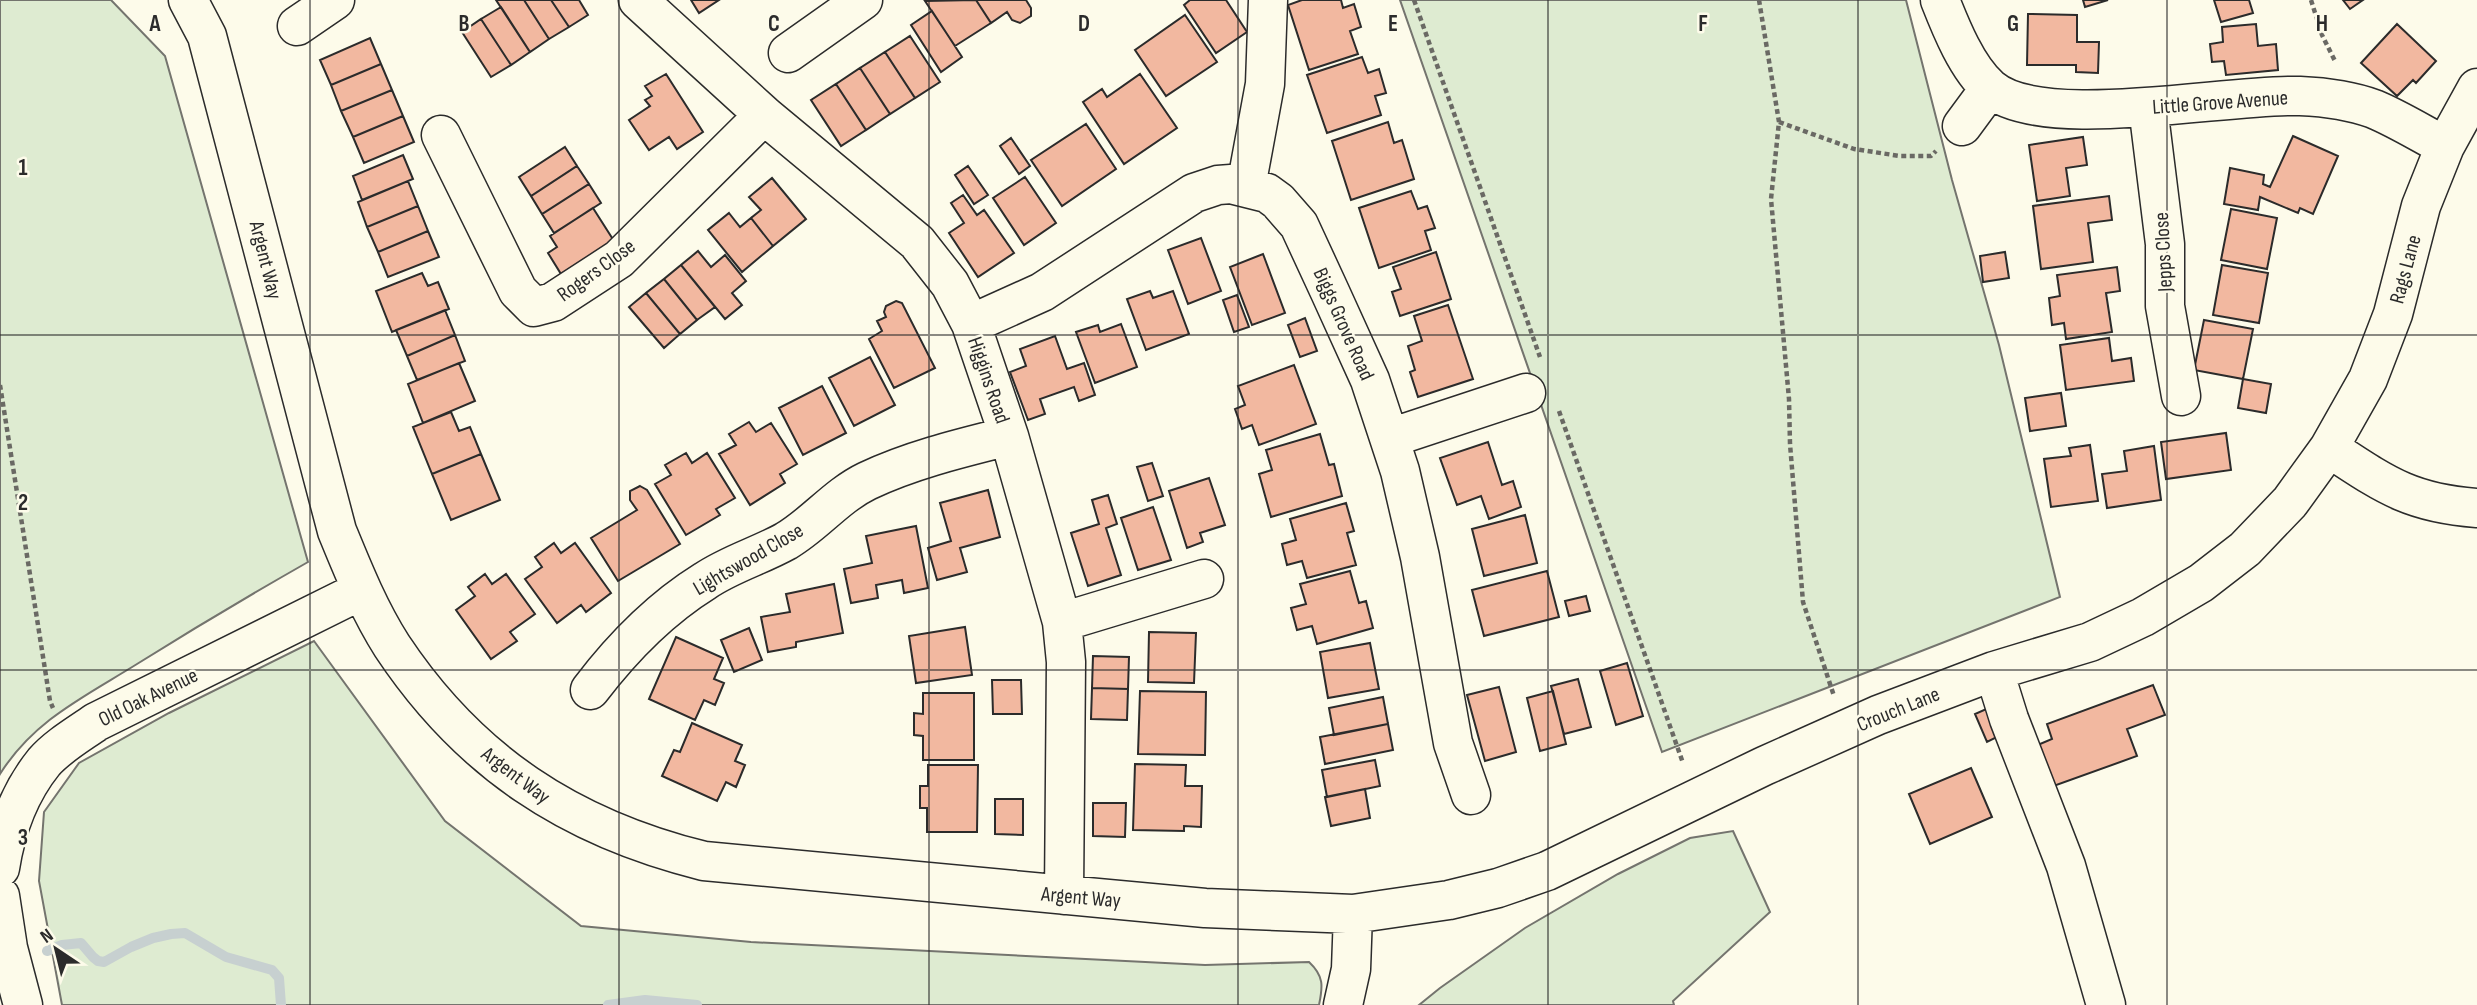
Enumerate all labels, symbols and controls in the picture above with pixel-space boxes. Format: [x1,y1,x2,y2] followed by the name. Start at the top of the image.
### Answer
[149,10,162,38] text: A
[459,10,470,38] text: B
[768,10,780,38] text: C
[1078,10,1090,38] text: D
[1388,10,1398,38] text: E
[1698,10,1708,38] text: F
[2007,10,2019,38] text: G
[2316,10,2328,38] text: H
[2151,85,2289,120] street label: Little Grove Avenue
[18,154,28,182] text: 1
[2149,211,2178,293] street label: Jepps Close
[244,217,287,302] street label: Argent Way
[2384,232,2427,306] street label: Rags Lane
[552,234,640,307] street label: Rogers Close
[1308,264,1379,384] street label: Biggs Grove Road
[962,334,1015,427] street label: Higgins Road
[18,489,28,517] text: 2
[689,518,808,601] street label: Lightswood Close
[95,663,202,732] street label: Old Oak Avenue
[1853,682,1943,737] street label: Crouch Lane
[476,741,555,809] street label: Argent Way
[18,824,28,852] text: 3
[1039,881,1122,913] street label: Argent Way
[21,914,91,984] north arrow
[36,924,58,949] text: N

